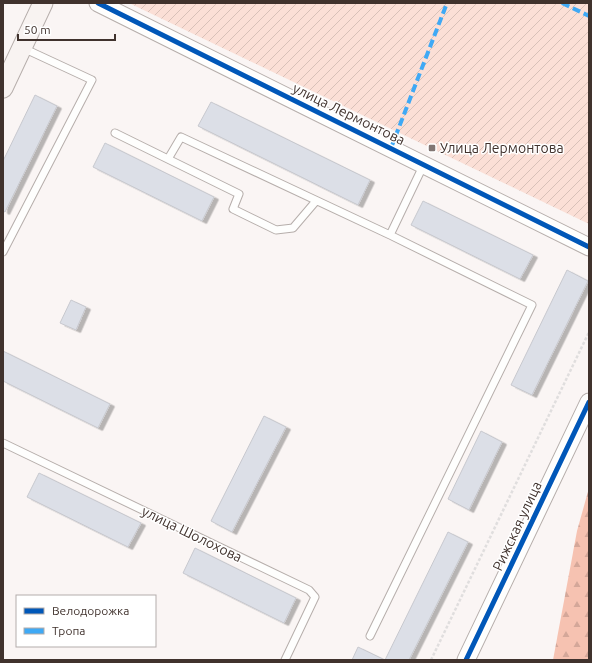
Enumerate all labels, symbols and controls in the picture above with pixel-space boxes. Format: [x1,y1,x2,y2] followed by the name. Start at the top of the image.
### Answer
[18,16,115,42] scale bar
[24,23,51,36] text: 50 m
[290,80,408,148] street label: улица Лермонтова
[440,140,564,156] place label: Улица Лермонтова
[427,143,437,153] marker: Улица Лермонтова
[489,479,545,573] street label: Рижская улица
[139,503,245,565] street label: улица Шолохова
[16,595,156,647] legend
[52,604,129,617] text: Велодорожка
[52,624,85,637] text: Тропа

